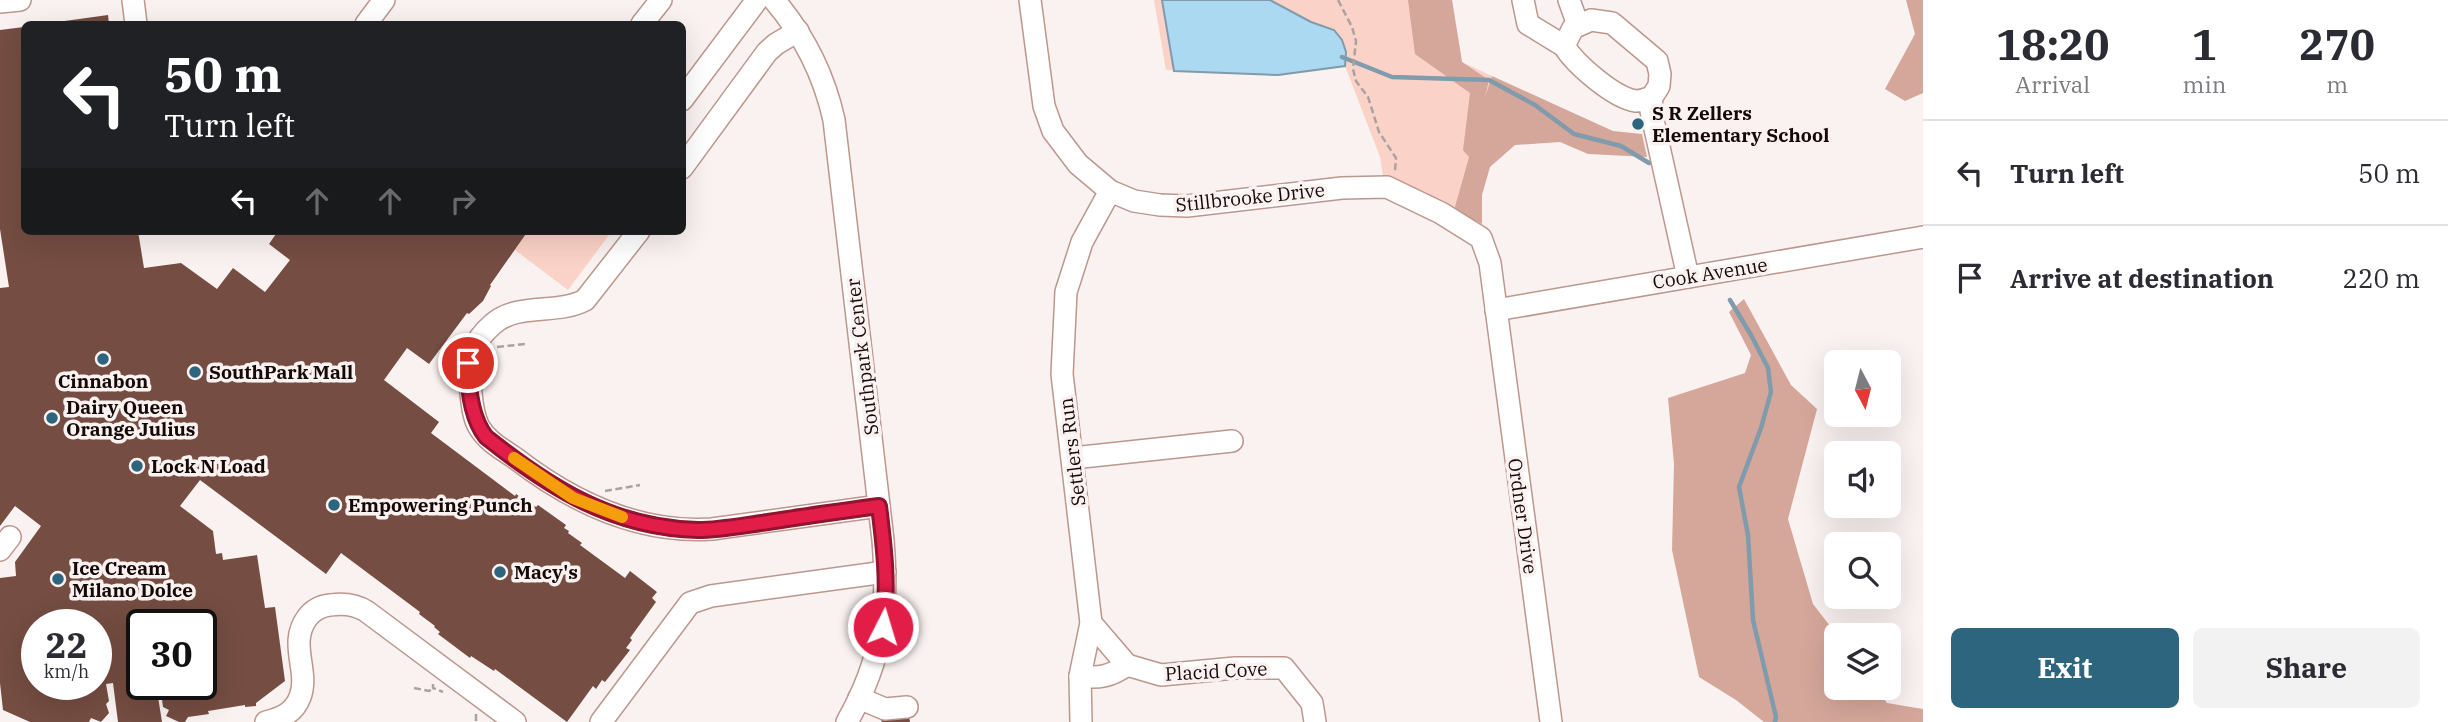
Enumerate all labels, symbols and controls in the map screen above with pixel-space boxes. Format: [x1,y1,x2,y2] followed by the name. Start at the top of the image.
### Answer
[1996,17,2110,72] text: 18:20
[2192,17,2217,72] text: 1
[2299,17,2375,72] text: 270
[164,42,282,105] text: 50 m
[49,49,140,140] icon: left
[2015,69,2090,99] text: Arrival
[2183,69,2226,99] text: min
[2326,69,2348,99] text: m
[1652,101,1829,147] place label: S R Zellers Elementary School
[164,104,295,146] text: Turn left
[1630,116,1646,132] marker: S R Zellers Elementary School
[1951,154,1989,192] icon: left
[2010,156,2124,190] text: Turn left
[2358,156,2420,190] text: 50 m
[1174,177,1326,217] street label: Stillbrooke Drive
[225,182,263,220] icon: left
[298,182,336,220] icon: ahead
[371,182,409,220] icon: ahead
[444,182,482,220] icon: right
[1651,252,1769,294] street label: Cook Avenue
[1951,259,1989,297] icon: arrive
[2010,261,2274,295] text: Arrive at destination
[2342,261,2420,295] text: 220 m
[840,276,884,437] street label: Southpark Center
[438,333,498,393] pin
[449,344,487,382] icon: arrive
[1824,350,1900,427] north arrow
[1824,350,1901,700] map controls
[95,351,111,367] marker: Cinnabon
[209,360,353,384] place label: SouthPark Mall
[187,364,203,380] marker: SouthPark Mall
[58,369,149,393] place label: Cinnabon
[66,395,196,441] place label: Dairy Queen Orange Julius
[1053,396,1091,508] street label: Settlers Run
[44,410,60,426] marker: Dairy Queen Orange Julius
[1824,441,1901,518] button: sound
[151,454,266,478] place label: Lock N Load
[1503,457,1543,575] street label: Ordner Drive
[129,458,145,474] marker: Lock N Load
[348,493,533,517] place label: Empowering Punch
[326,497,342,513] marker: Empowering Punch
[1824,532,1901,609] button: search
[72,556,193,602] place label: Ice Cream Milano Dolce
[514,560,578,584] place label: Macy's
[492,564,508,580] marker: Macy's
[50,571,66,587] marker: Ice Cream Milano Dolce
[846,590,920,664] position arrow
[126,609,217,700] speed limit sign: 30
[45,622,88,668] text: 22
[1824,623,1901,700] button: layers
[1951,628,2179,708] button: Exit
[2193,628,2420,708] button: Share
[1164,656,1268,686] street label: Placid Cove
[44,660,89,683] text: km/h

